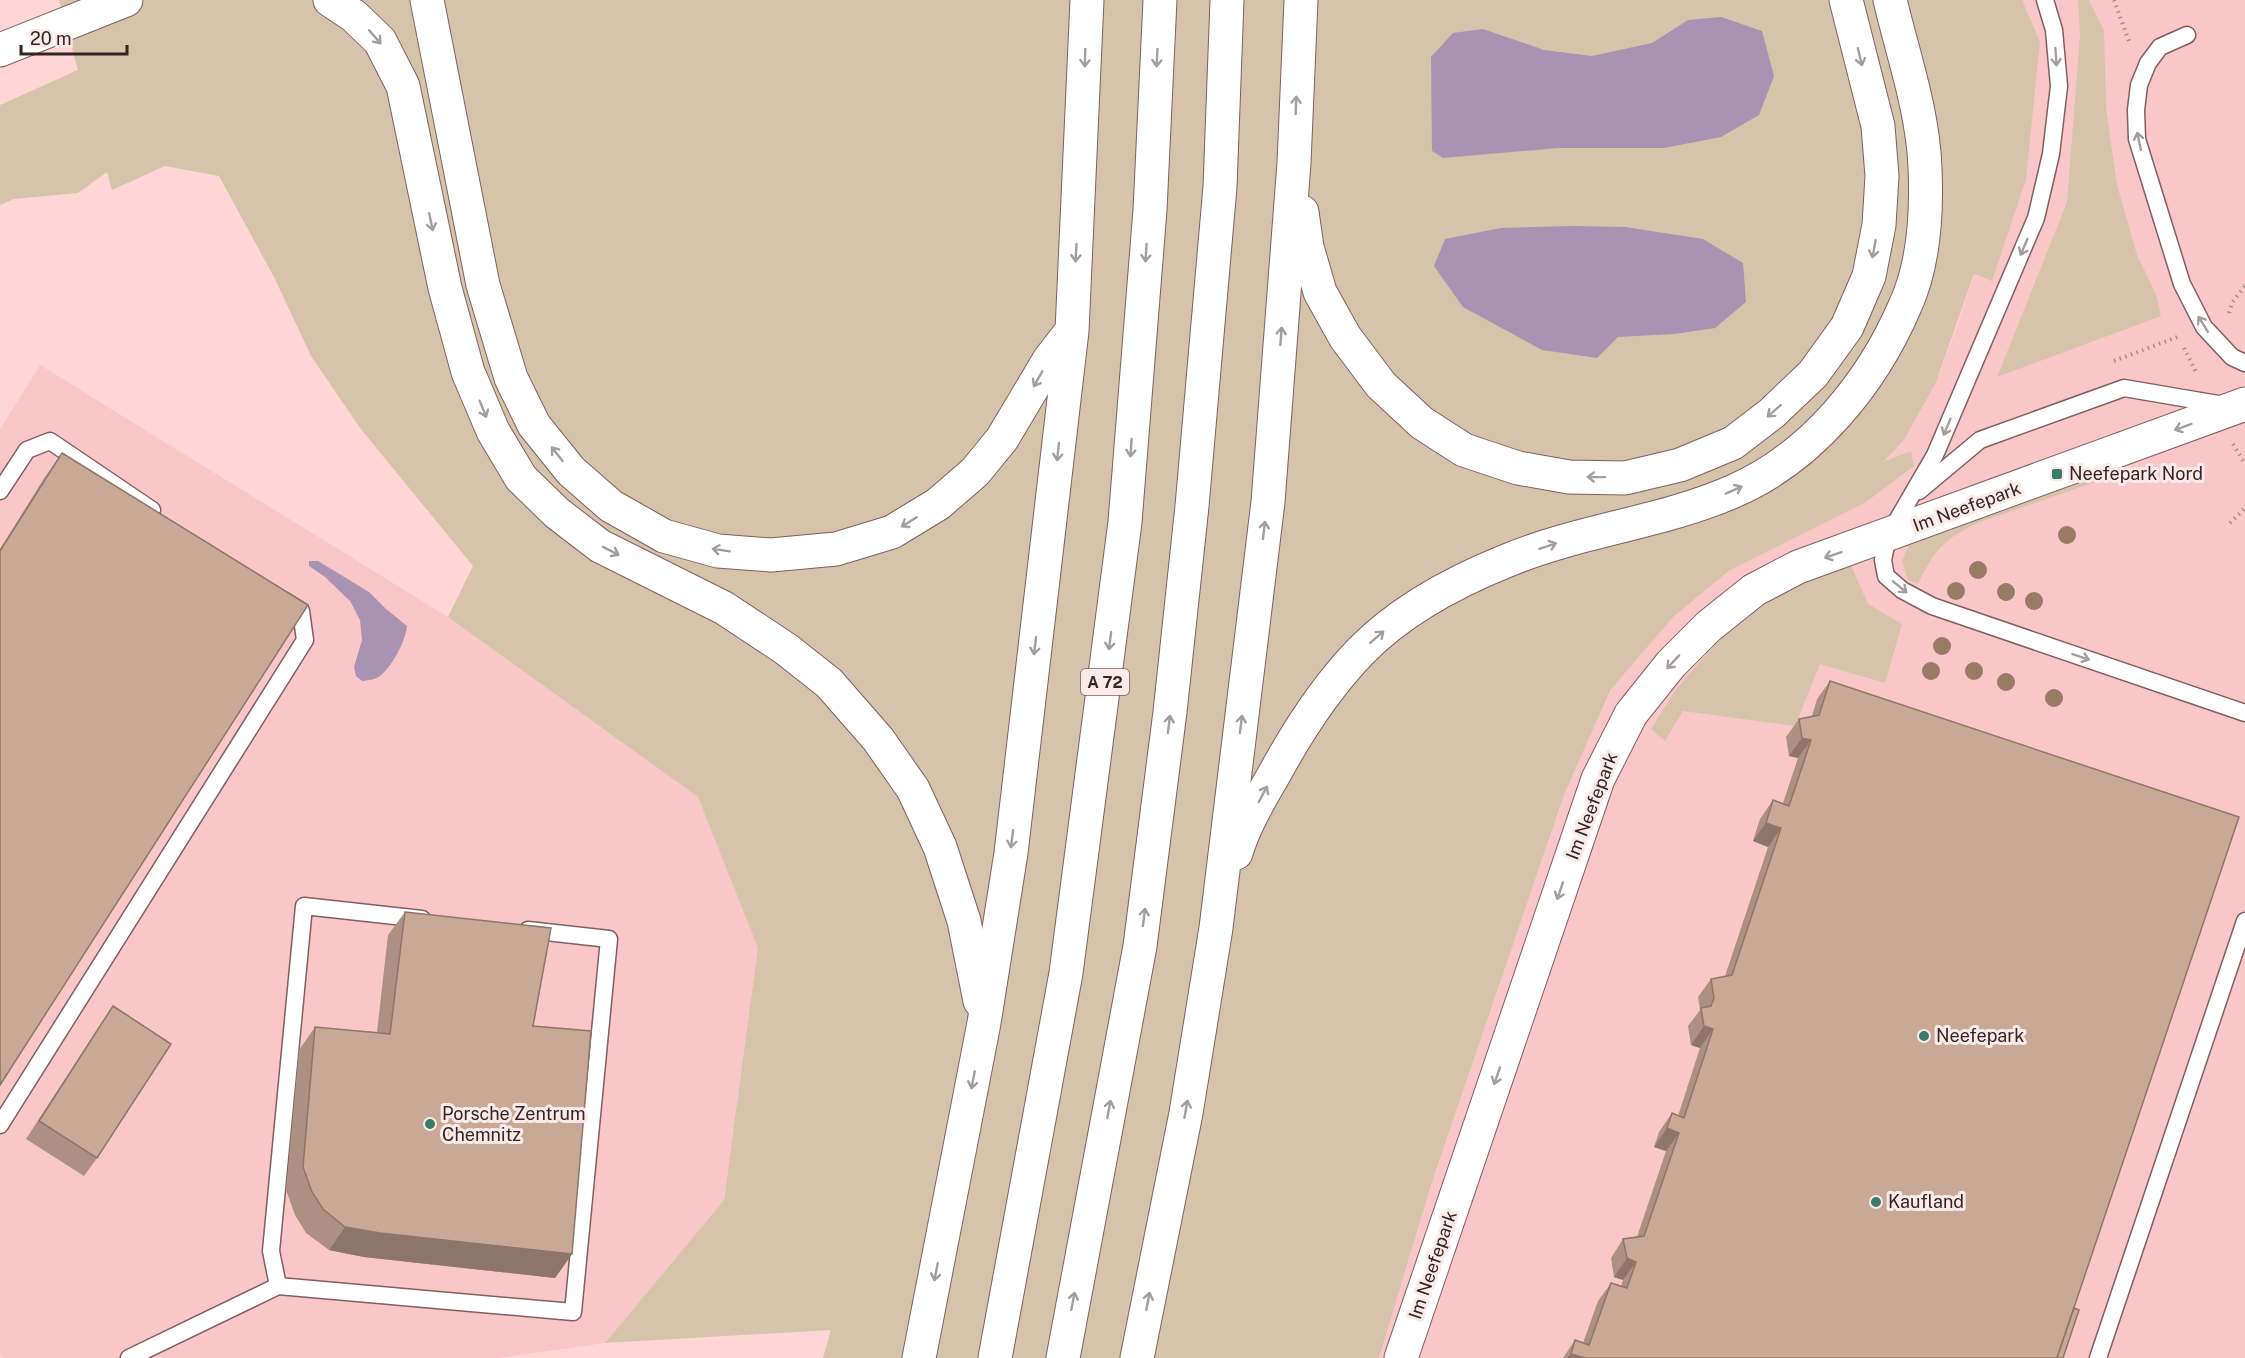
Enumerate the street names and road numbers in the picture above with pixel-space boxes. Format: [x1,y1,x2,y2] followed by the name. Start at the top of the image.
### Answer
[1910,477,2024,536] street label: Im Neefepark
[1081,669,1129,695] road number: A 72
[1561,749,1622,863] street label: Im Neefepark
[1404,1208,1461,1322] street label: Im Neefepark

